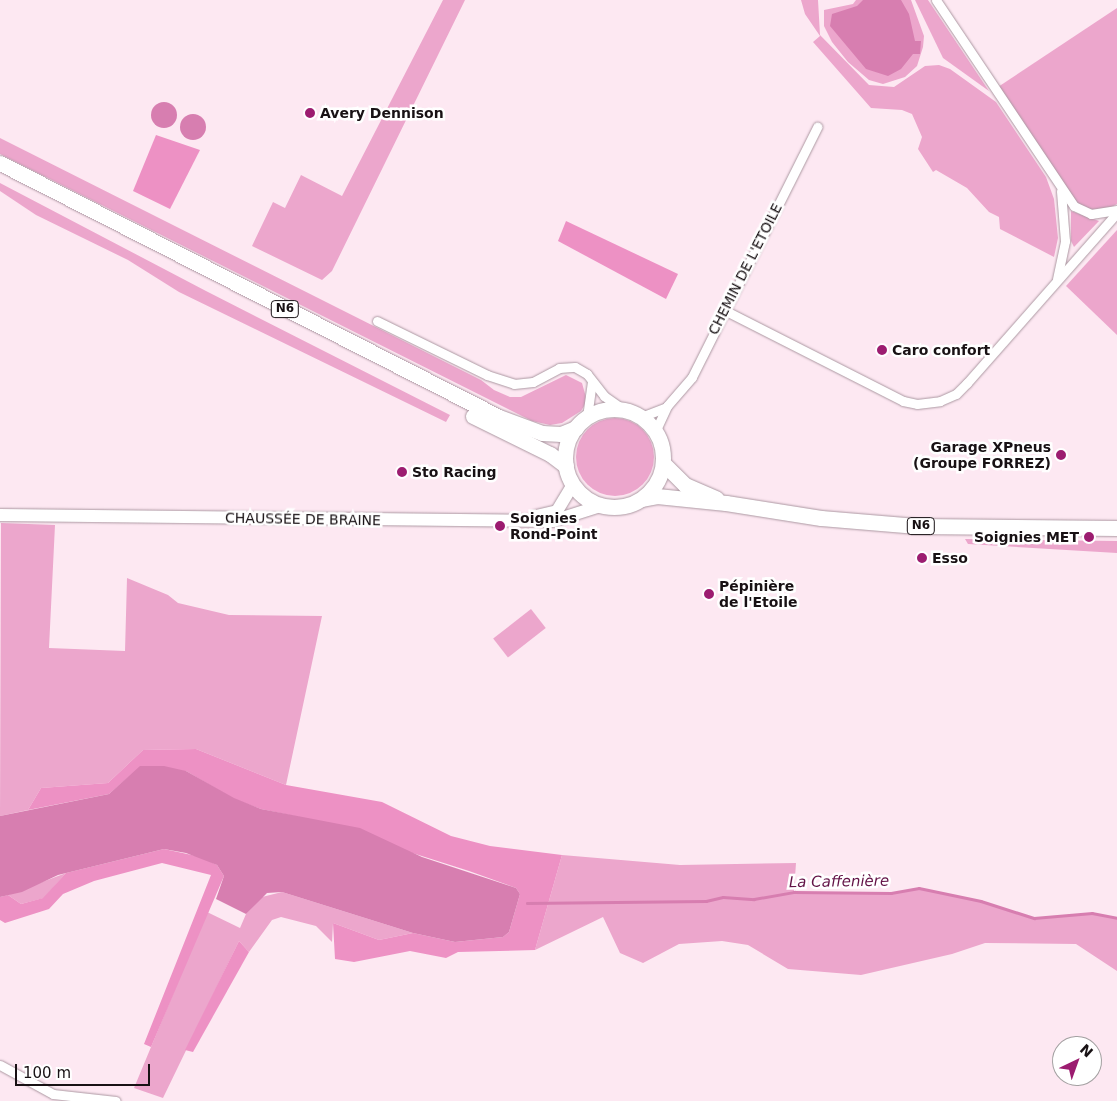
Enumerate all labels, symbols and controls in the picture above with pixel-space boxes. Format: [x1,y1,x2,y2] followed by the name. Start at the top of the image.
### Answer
[320,105,444,121] place label: Avery Dennison
[304,107,316,119] marker: Avery Dennison
[705,201,785,337] street label: CHEMIN DE L'ETOILE
[270,300,300,318] road number: N6
[892,342,990,358] place label: Caro confort
[876,344,888,356] marker: Caro confort
[913,439,1051,472] place label: Garage XPneus (Groupe FORREZ)
[1055,449,1067,461] marker: Garage XPneus (Groupe FORREZ)
[412,464,497,480] place label: Sto Racing
[396,466,408,478] marker: Sto Racing
[225,509,381,529] street label: CHAUSSÉE DE BRAINE
[510,510,598,542] place label: Soignies Rond-Point
[906,516,936,536] road number: N6
[494,520,506,532] marker: Soignies Rond-Point
[974,529,1079,545] place label: Soignies MET
[1083,531,1095,543] marker: Soignies MET
[932,550,968,566] place label: Esso
[916,552,928,564] marker: Esso
[719,578,797,610] place label: Pépinière de l'Etoile
[703,588,715,600] marker: Pépinière de l'Etoile
[789,872,889,892] water label: La Caffenière
[1052,1036,1102,1086] north arrow
[1077,1041,1096,1060] text: N
[18,1054,152,1086] scale bar
[23,1064,71,1082] text: 100 m

